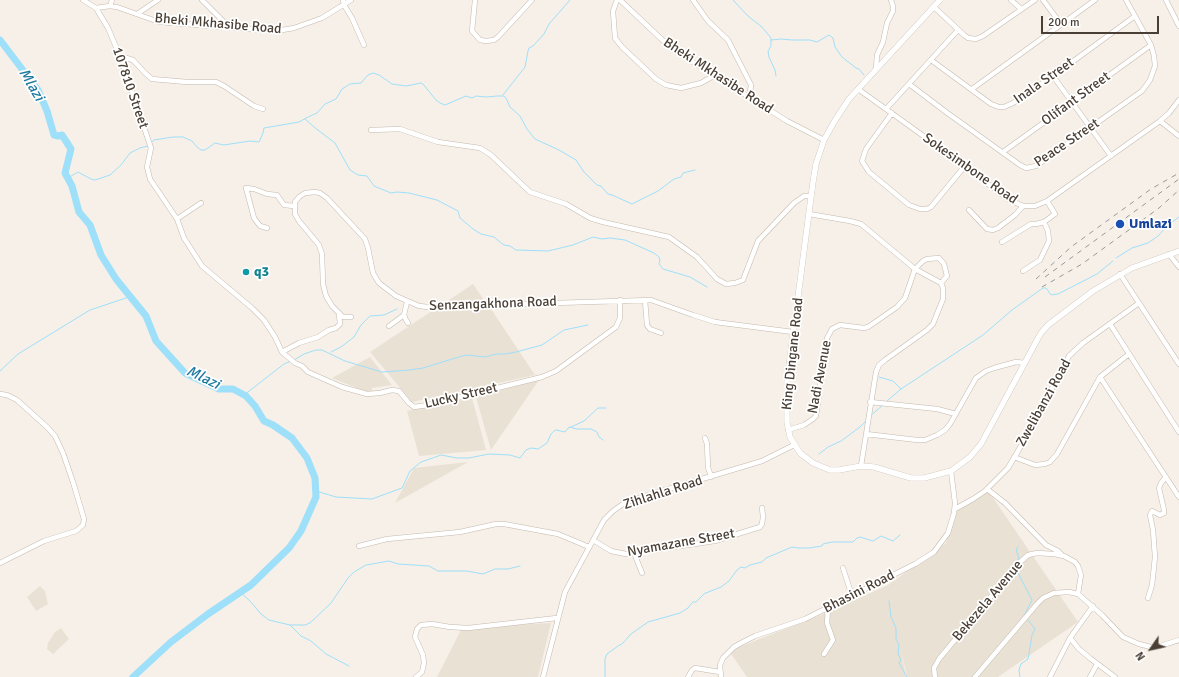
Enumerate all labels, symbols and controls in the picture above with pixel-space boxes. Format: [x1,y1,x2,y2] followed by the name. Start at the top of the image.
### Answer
[1043,8,1161,34] scale bar
[154,10,282,38] street label: Bheki Mkhasibe Road
[1048,15,1080,30] text: 200 m
[660,34,776,118] street label: Bheki Mkhasibe Road
[108,45,152,131] street label: 107810 Street
[1011,54,1077,108] street label: Inala Street
[14,65,48,105] water label: Mlazi
[1038,68,1114,130] street label: Olifant Street
[1031,115,1103,171] street label: Peace Street
[919,130,1021,208] street label: Sokesimbone Road
[1129,216,1172,232] place label: Umlazi
[1114,218,1126,230] marker: Umlazi
[254,264,269,280] place label: q3
[241,267,251,277] marker: q3
[429,293,557,315] street label: Senzangakhona Road
[779,297,807,411] street label: King Dingane Road
[805,339,835,415] street label: Nadi Avenue
[1013,356,1075,450] street label: Zwelibanzi Road
[183,362,223,394] water label: Mlazi
[423,379,499,413] street label: Lucky Street
[621,472,705,514] street label: Zihlahla Road
[626,525,736,561] street label: Nyamazane Street
[949,557,1027,645] street label: Bekezela Avenue
[821,567,897,617] street label: Bhasini Road
[1131,629,1171,669] north arrow
[1133,649,1148,663] text: N

